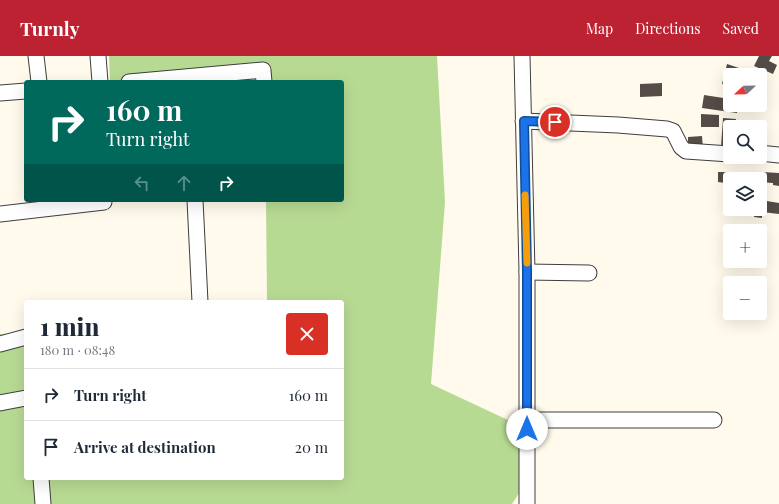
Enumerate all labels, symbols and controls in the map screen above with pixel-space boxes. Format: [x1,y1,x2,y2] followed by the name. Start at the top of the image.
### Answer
[20,15,80,41] text: Turnly
[586,19,613,38] text: Map
[635,19,701,38] text: Directions
[723,19,759,38] text: Saved
[723,68,767,112] north arrow
[723,68,767,320] map controls
[106,91,182,128] text: 160 m
[40,96,92,148] icon: right
[538,105,572,139] pin
[544,111,566,133] icon: arrive
[723,120,767,164] button: search
[106,127,189,151] text: Turn right
[131,172,153,194] icon: left
[173,172,195,194] icon: ahead
[215,172,237,194] icon: right
[723,172,767,216] button: layers
[723,224,767,268] button: +
[723,276,767,320] button: −
[40,310,99,342] text: 1 min
[286,313,328,355] button: close
[40,341,115,358] text: 180 m · 08:48
[40,384,62,406] icon: right
[74,385,147,405] text: Turn right
[289,385,328,405] text: 160 m
[506,408,548,450] position arrow
[40,436,62,458] icon: arrive
[74,437,216,457] text: Arrive at destination
[295,437,328,457] text: 20 m

